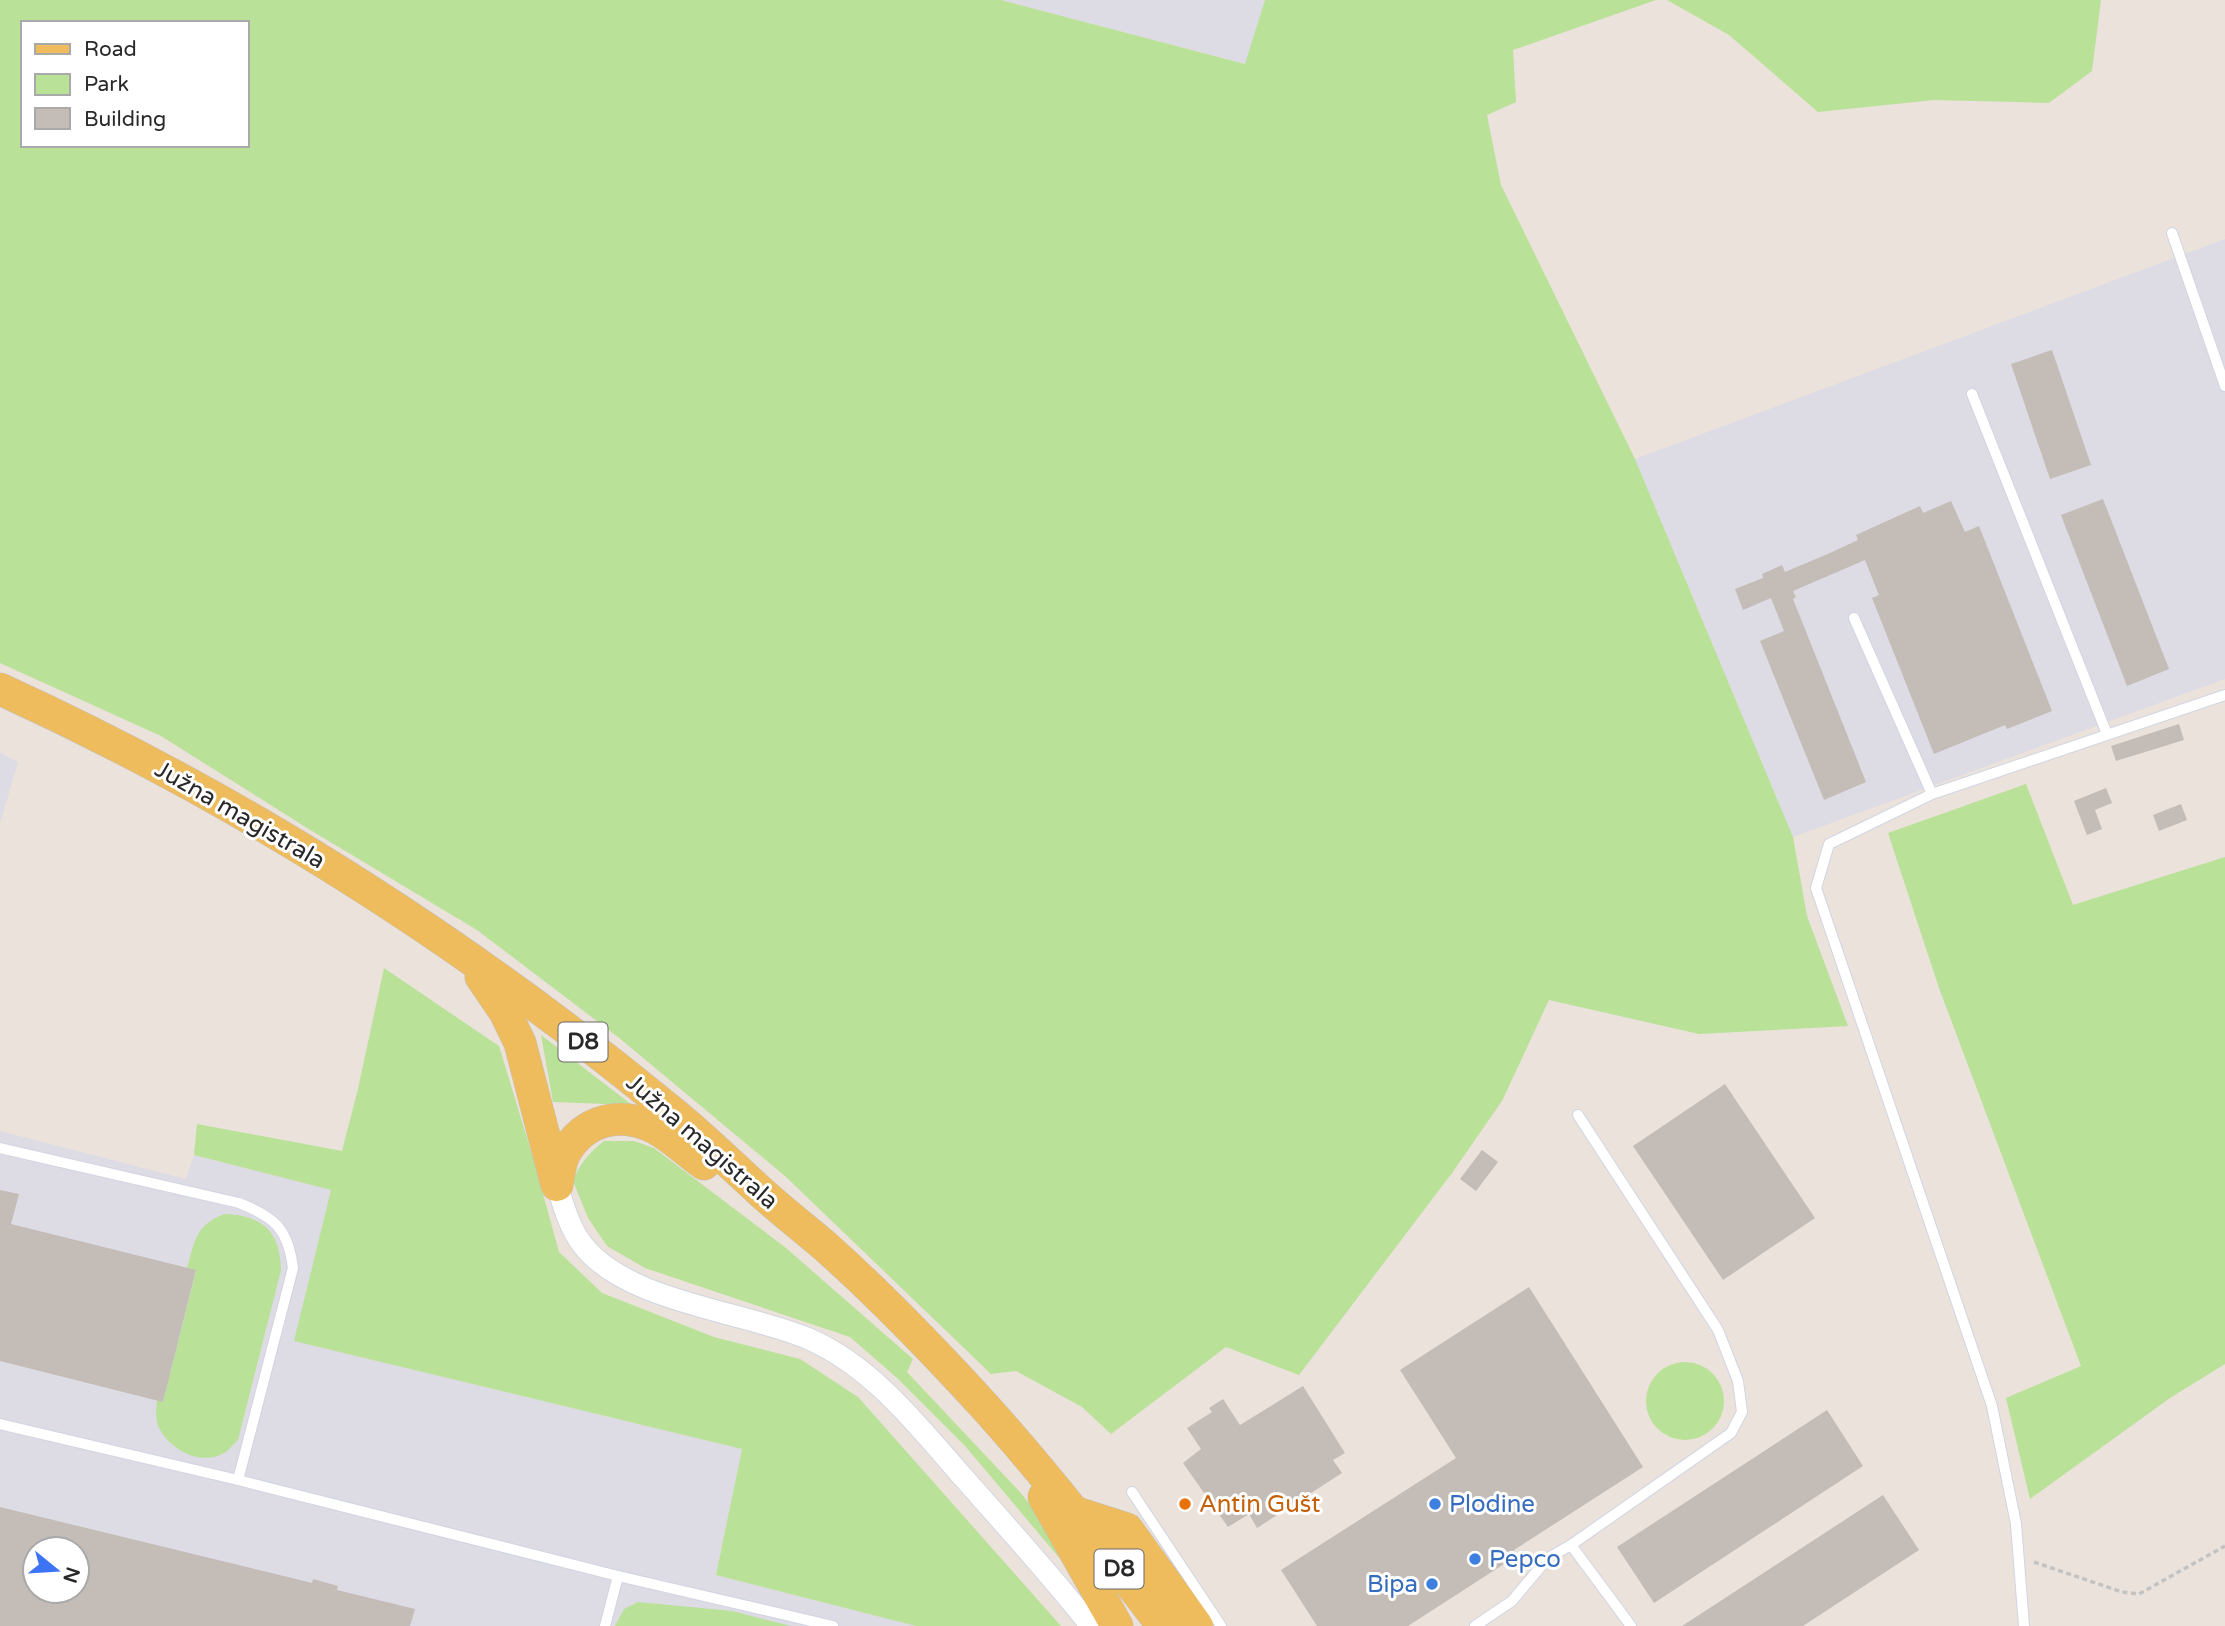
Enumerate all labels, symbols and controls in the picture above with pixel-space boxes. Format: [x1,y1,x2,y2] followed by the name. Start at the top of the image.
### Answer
[21,21,248,147] legend
[84,37,137,62] text: Road
[84,72,129,97] text: Park
[84,107,166,132] text: Building
[150,755,330,875] street label: Južna magistrala
[558,1023,608,1062] road number: D8
[620,1068,784,1216] street label: Južna magistrala
[1199,1490,1320,1519] place label: Antin Gušt
[1449,1490,1535,1519] place label: Plodine
[1177,1496,1193,1512] marker: Antin Gušt
[1427,1496,1443,1512] marker: Plodine
[21,1535,91,1605] north arrow
[1489,1545,1561,1574] place label: Pepco
[1094,1550,1144,1588] road number: D8
[1467,1551,1483,1567] marker: Pepco
[58,1564,84,1586] text: N
[1367,1570,1418,1599] place label: Bipa
[1424,1576,1440,1592] marker: Bipa

